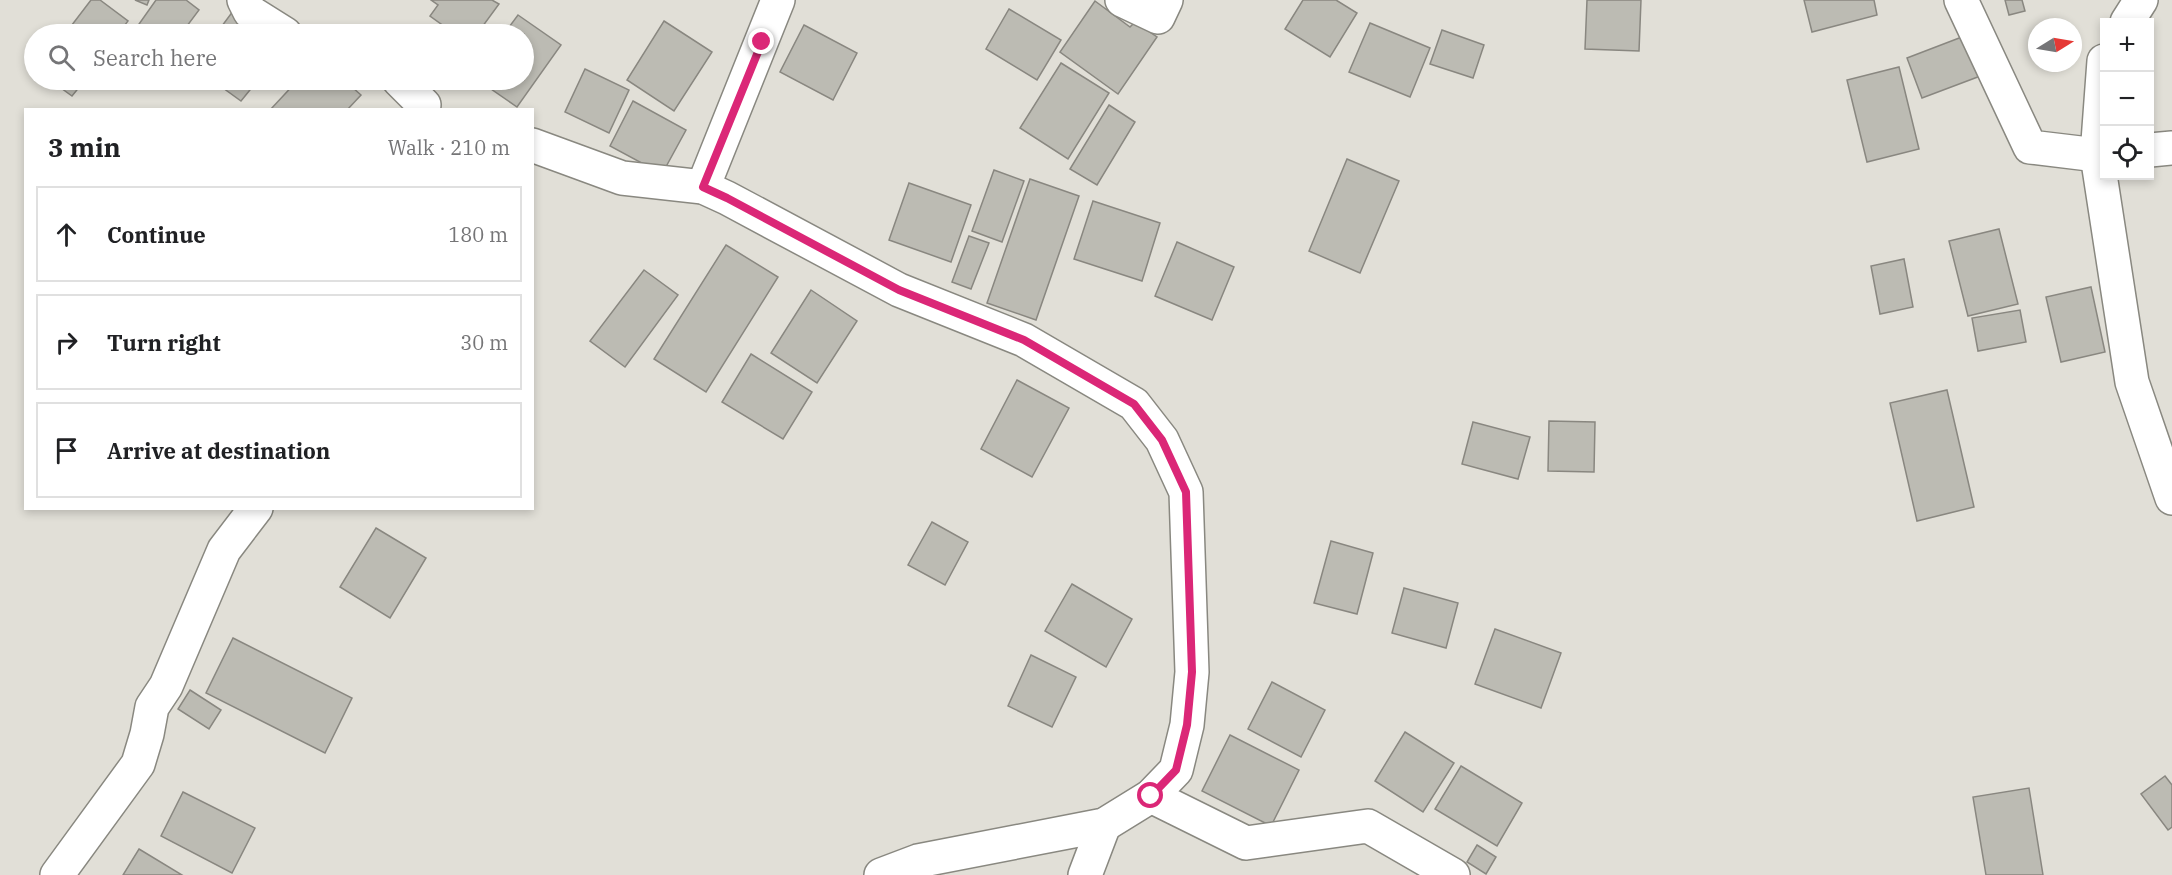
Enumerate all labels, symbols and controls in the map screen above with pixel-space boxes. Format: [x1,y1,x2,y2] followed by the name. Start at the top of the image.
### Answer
[2028,18,2082,72] north arrow
[2100,18,2154,180] map controls
[2100,18,2154,72] button: +
[24,24,534,90] search box
[748,28,774,54] route end
[45,41,78,74] icon: search
[93,43,217,72] text: Search here
[2100,72,2154,126] button: −
[2100,126,2154,180] button: locate
[48,130,121,164] text: 3 min
[388,134,510,161] text: Walk · 210 m
[50,218,83,251] icon: ahead
[107,220,206,249] text: Continue
[448,221,508,248] text: 180 m
[50,326,83,359] icon: right
[107,328,221,357] text: Turn right
[460,329,508,356] text: 30 m
[50,434,83,467] icon: arrive
[107,436,330,465] text: Arrive at destination
[1137,782,1163,808] route start

